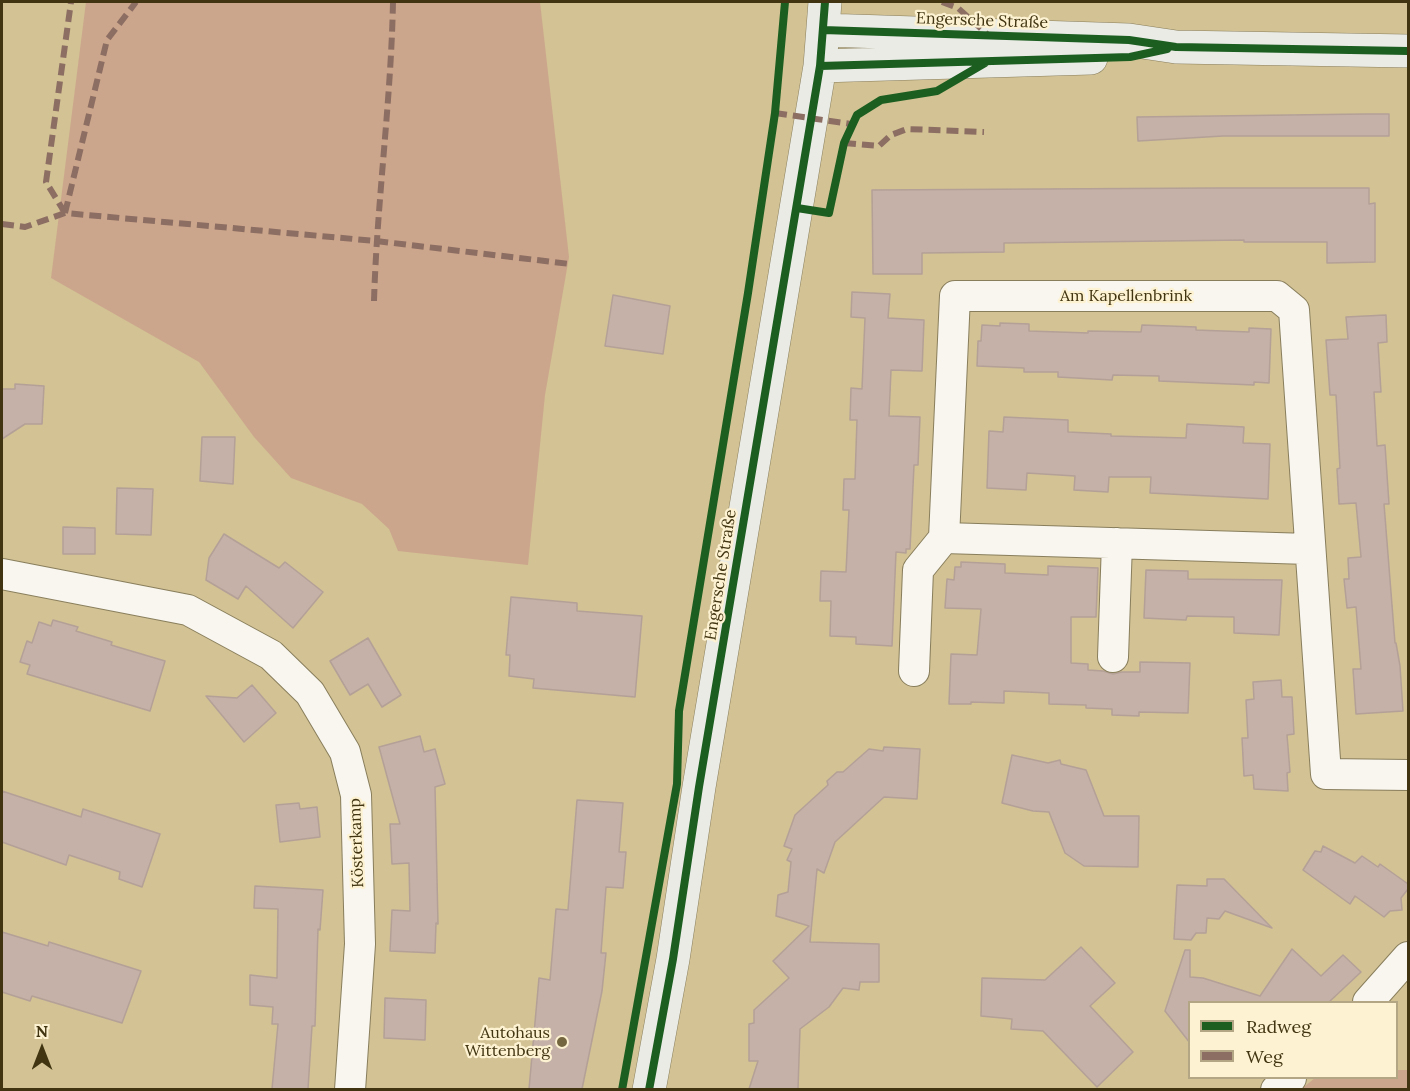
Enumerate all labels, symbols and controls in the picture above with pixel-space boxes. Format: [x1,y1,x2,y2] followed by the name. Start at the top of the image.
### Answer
[916,9,1048,33] street label: Engersche Straße
[1060,286,1192,306] street label: Am Kapellenbrink
[701,508,741,642] street label: Engersche Straße
[346,798,368,888] street label: Kösterkamp
[1188,1001,1398,1079] legend
[1246,1015,1311,1038] text: Radweg
[12,1019,72,1079] north arrow
[36,1021,48,1041] text: N
[465,1023,550,1061] place label: Autohaus Wittenberg
[555,1035,569,1049] marker: Autohaus Wittenberg
[1246,1045,1283,1068] text: Weg

